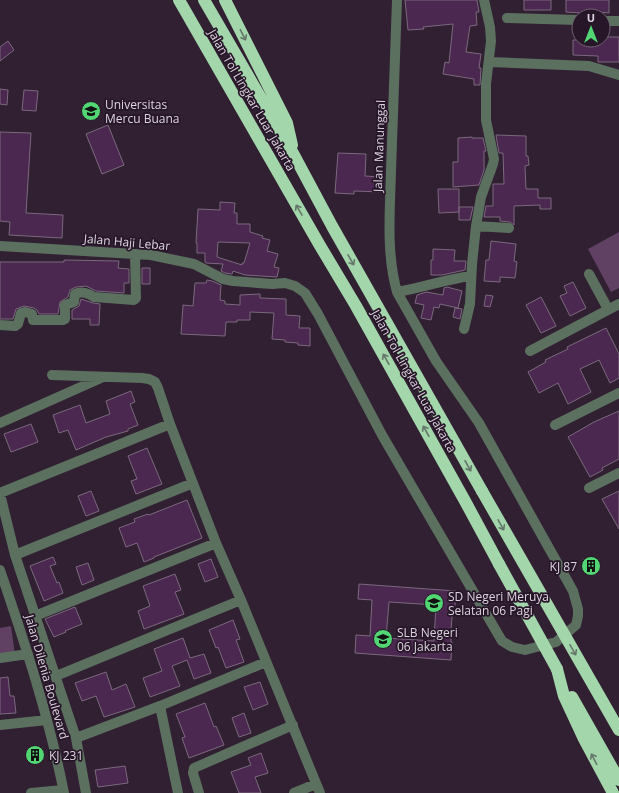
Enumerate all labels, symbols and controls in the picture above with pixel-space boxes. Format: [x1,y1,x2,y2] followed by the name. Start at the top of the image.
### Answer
[571,8,611,48] north arrow
[587,10,595,25] text: U
[204,25,300,174] street label: Jalan Tol Lingkar Luar Jakarta
[240,29,247,41] one-way arrow
[105,96,179,127] place label: Universitas Mercu Buana
[80,100,102,122] school or university icon: Universitas Mercu Buana
[369,100,389,193] street label: Jalan Manunggal
[295,205,303,217] one-way arrow
[82,230,171,254] street label: Jalan Haji Lebar
[348,253,356,265] one-way arrow
[367,305,461,456] street label: Jalan Tol Lingkar Luar Jakarta
[381,353,389,365] one-way arrow
[421,425,429,437] one-way arrow
[464,460,472,472] one-way arrow
[498,519,506,531] one-way arrow
[580,555,602,577] building icon: KJ 87
[550,558,577,575] place label: KJ 87
[448,588,549,619] place label: SD Negeri Meruya Selatan 06 Pagi
[423,592,445,614] school or university icon: SD Negeri Meruya Selatan 06 Pagi
[21,612,73,741] street label: Jalan Dilenia Boulevard
[397,624,458,655] place label: SLB Negeri 06 Jakarta
[372,628,394,650] school or university icon: SLB Negeri 06 Jakarta
[570,644,578,656] one-way arrow
[24,744,46,766] building icon: KJ 231
[49,747,83,764] place label: KJ 231
[590,753,597,765] one-way arrow

